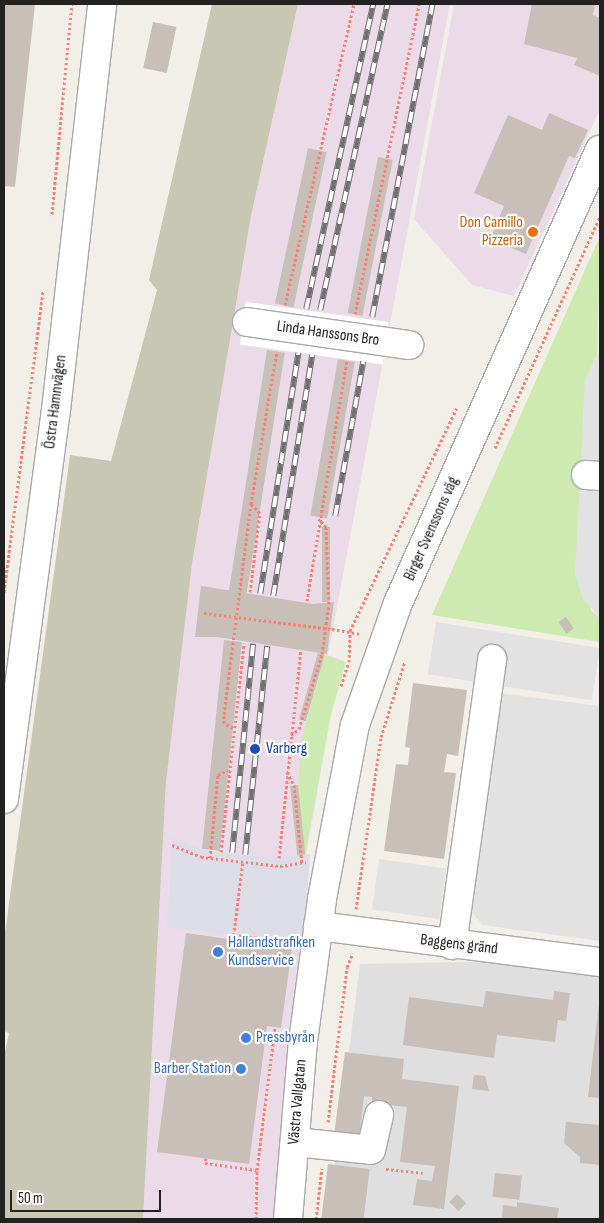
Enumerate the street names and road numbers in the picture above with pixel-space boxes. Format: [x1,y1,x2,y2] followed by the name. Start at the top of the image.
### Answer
[275,317,381,351] street label: Linda Hanssons Bro
[41,354,71,450] street label: Östra Hamnvägen
[400,474,464,584] street label: Birger Svenssons väg
[419,931,499,959] street label: Baggens gränd
[285,1059,311,1145] street label: Västra Vallgatan

